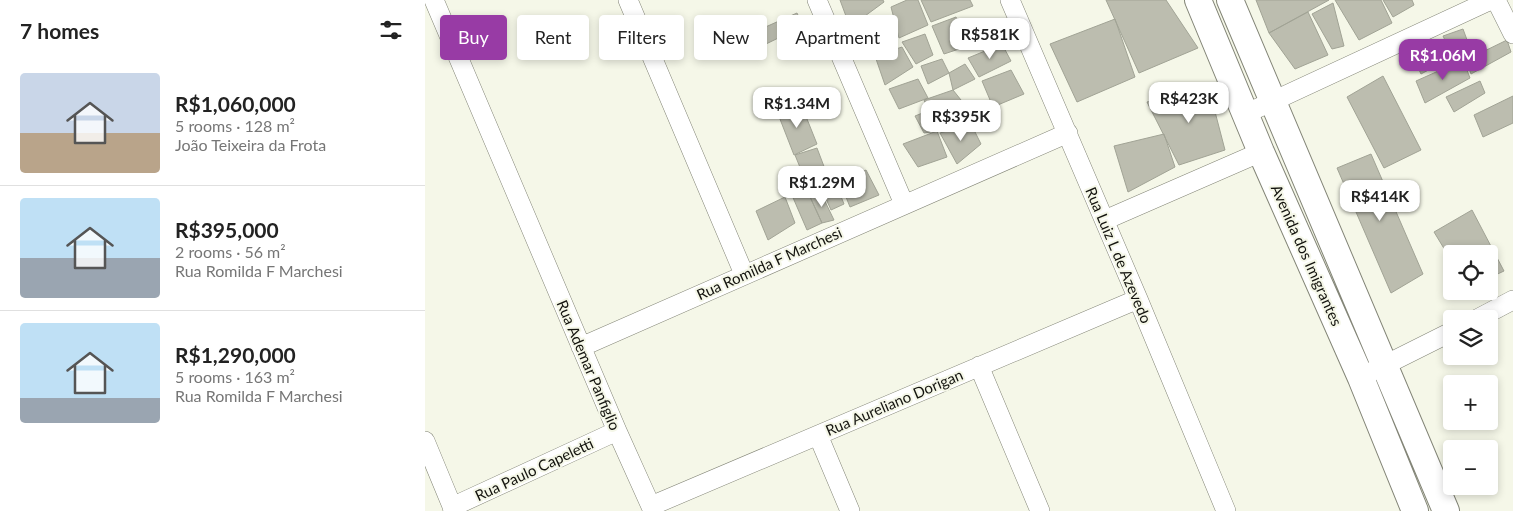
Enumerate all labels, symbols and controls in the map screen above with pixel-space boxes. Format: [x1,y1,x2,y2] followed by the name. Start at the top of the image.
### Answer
[440,15,507,60] chip: Buy
[517,15,589,60] chip: Rent
[599,15,684,60] chip: Filters
[694,15,767,60] chip: New
[777,15,898,60] chip: Apartment
[377,16,405,44] icon: filters
[20,18,99,43] text: 7 homes
[949,18,1031,60] pin: R$581K
[961,24,1019,43] text: R$581K
[1397,38,1489,81] pin: R$1.06M
[1410,45,1476,64] text: R$1.06M
[1148,82,1230,124] pin: R$423K
[751,86,843,129] pin: R$1.34M
[1160,88,1218,107] text: R$423K
[175,91,296,116] text: R$1,060,000
[60,93,120,153] icon: home
[764,93,830,112] text: R$1.34M
[920,100,1002,142] pin: R$395K
[932,106,990,125] text: R$395K
[175,116,295,135] text: 5 rooms · 128 m²
[175,135,326,154] text: João Teixeira da Frota
[776,166,868,208] pin: R$1.29M
[789,172,855,191] text: R$1.29M
[1339,180,1421,222] pin: R$414K
[1268,182,1346,328] street label: Avenida dos Imigrantes
[1082,184,1156,326] street label: Rua Luiz L de Azevedo
[1351,186,1409,205] text: R$414K
[175,217,279,242] text: R$395,000
[60,218,120,278] icon: home
[694,223,844,303] street label: Rua Romilda F Marchesi
[175,242,286,261] text: 2 rooms · 56 m²
[1443,245,1498,495] map controls
[1443,245,1498,300] button: locate
[175,261,343,280] text: Rua Romilda F Marchesi
[553,297,625,433] street label: Rua Ademar Panfiglio
[1443,310,1498,365] button: layers
[175,342,296,367] text: R$1,290,000
[60,343,120,403] icon: home
[823,365,965,439] street label: Rua Aureliano Dorigan
[175,367,295,386] text: 5 rooms · 163 m²
[1443,375,1498,430] button: +
[175,386,343,405] text: Rua Romilda F Marchesi
[472,434,596,504] street label: Rua Paulo Capeletti
[1443,440,1498,495] button: −

